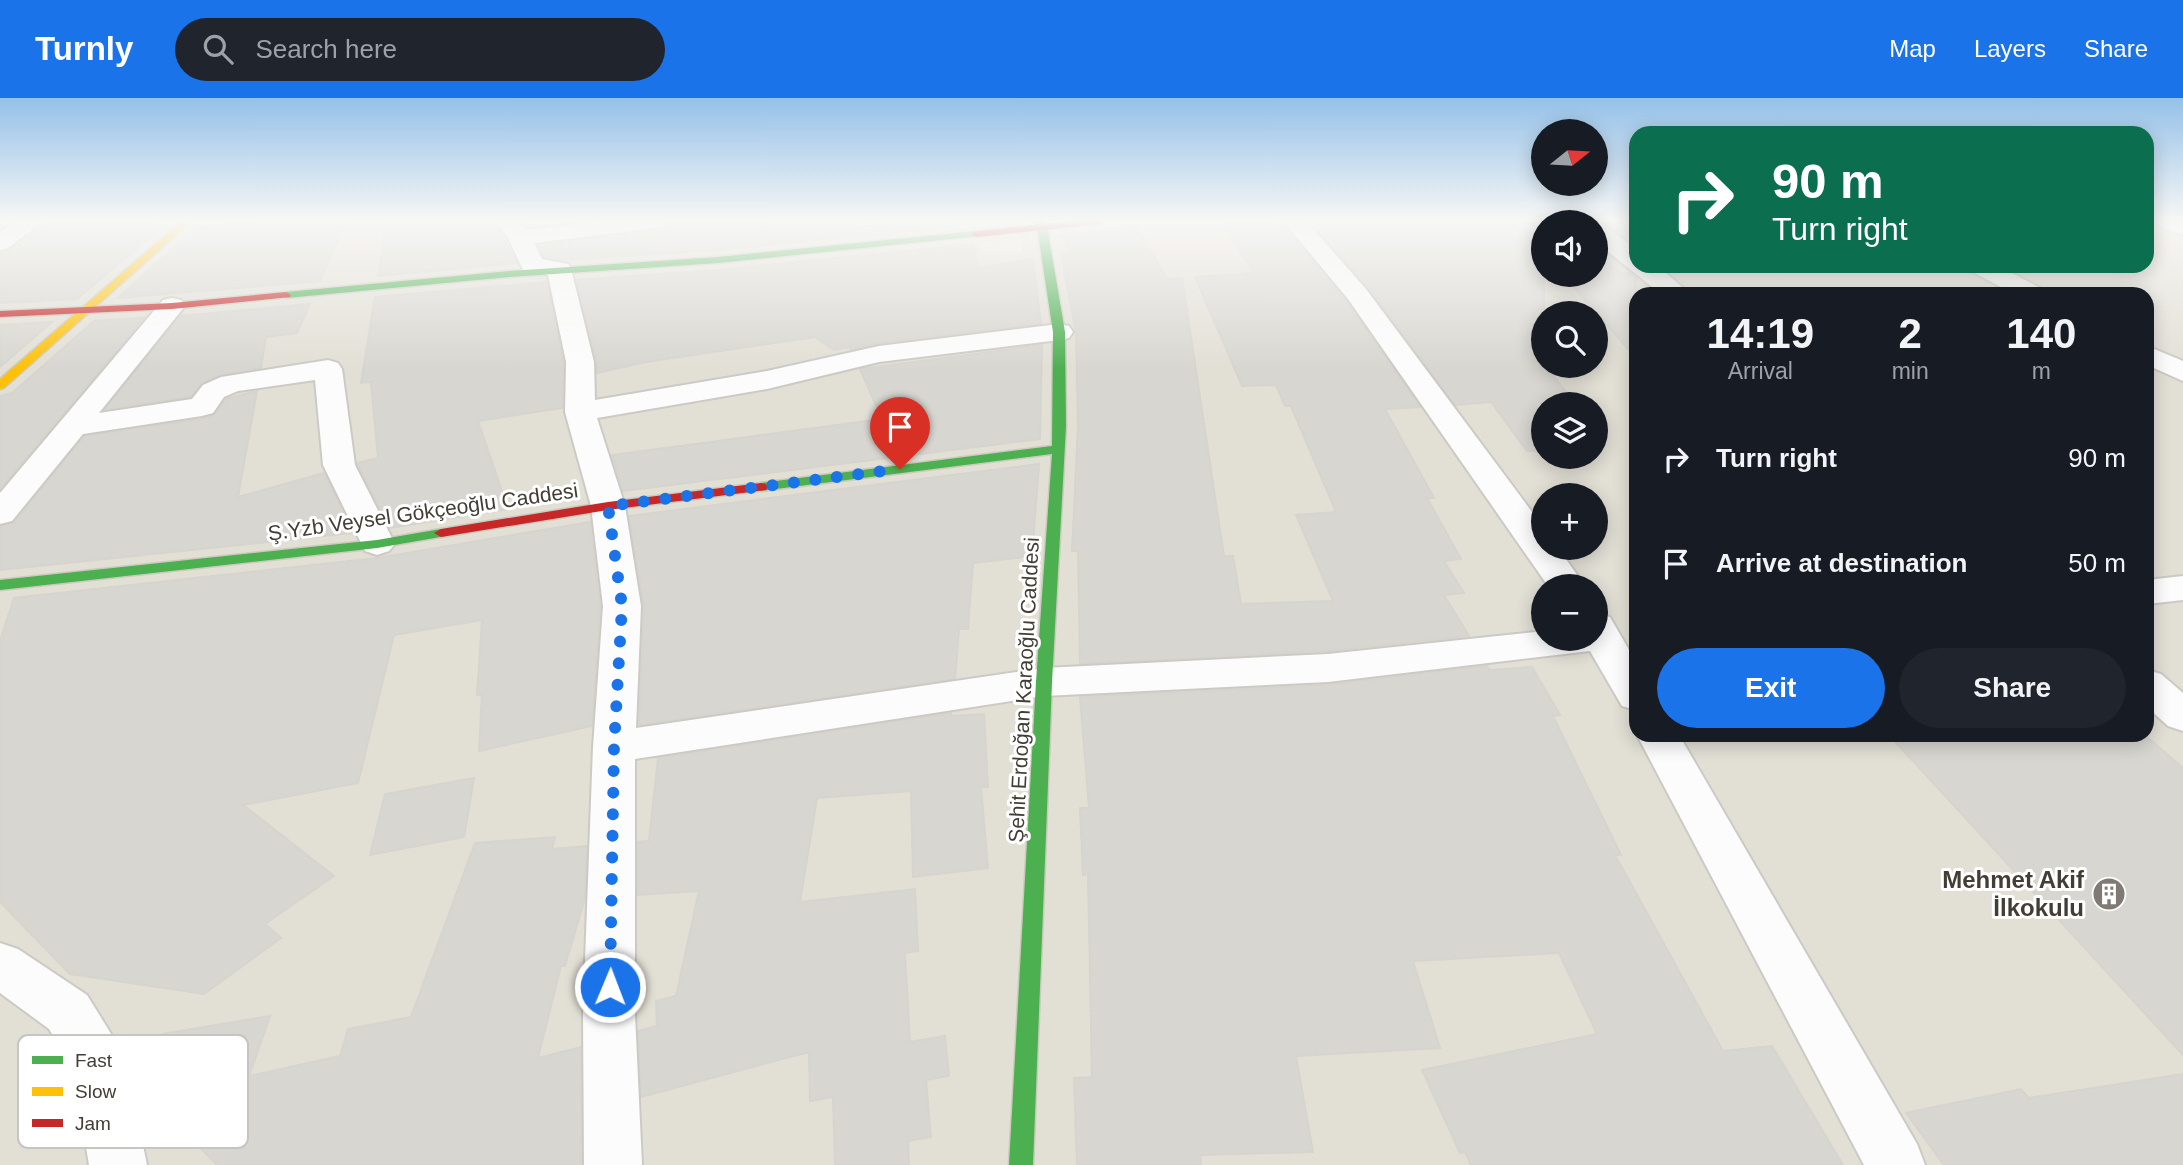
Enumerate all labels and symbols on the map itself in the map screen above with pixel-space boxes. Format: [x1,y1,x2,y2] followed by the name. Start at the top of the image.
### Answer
[1531,119,1608,196] north arrow
[870,397,930,469] pin
[266,478,579,545] street label: Ş.Yzb Veysel Gökçeoğlu Caddesi
[1004,537,1043,843] street label: Şehit Erdoğan Karaoğlu Caddesi
[1942,866,2085,921] place label: Mehmet Akif İlkokulu
[2090,875,2128,913] building icon: Mehmet Akif İlkokulu
[573,950,647,1024] position arrow
[18,1035,248,1148] legend
[75,1050,113,1071] text: Fast
[75,1081,116,1102] text: Slow
[75,1113,111,1134] text: Jam

